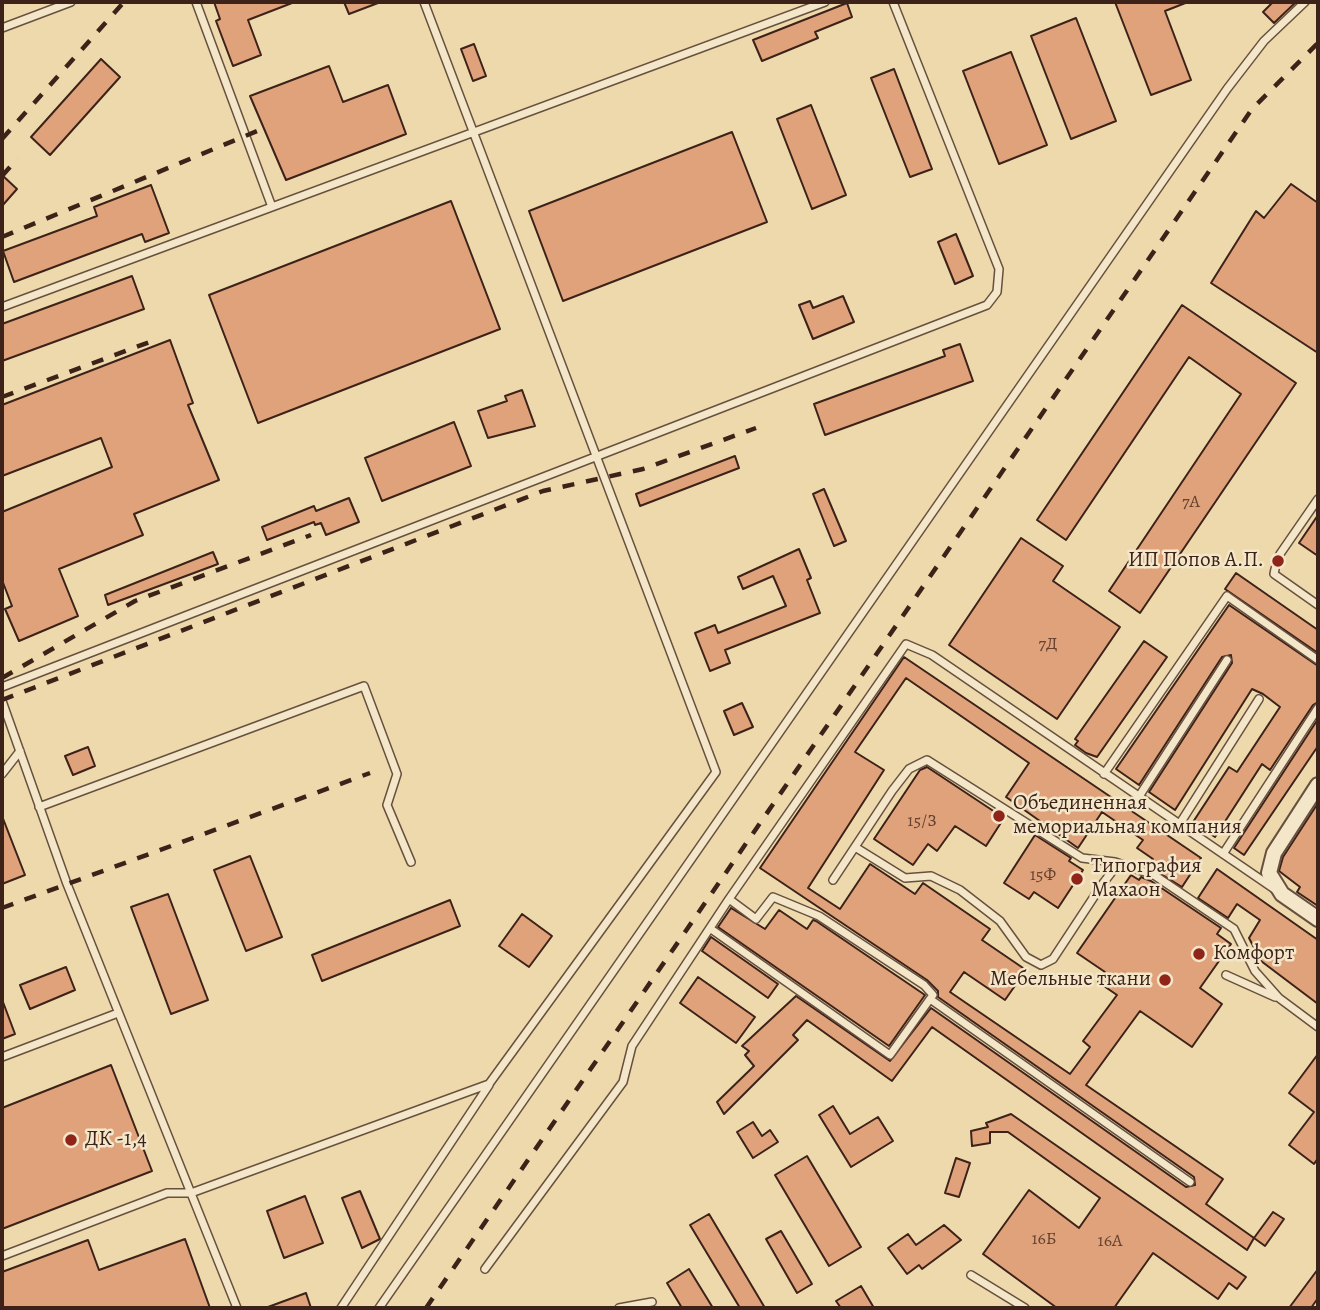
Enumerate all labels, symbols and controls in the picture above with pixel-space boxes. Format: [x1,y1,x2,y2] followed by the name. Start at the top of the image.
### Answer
[1182,492,1200,514] house number: 7А
[1128,548,1264,574] place label: ИП Попов А.П.
[1270,553,1286,569] marker: ИП Попов А.П.
[1038,634,1058,656] house number: 7Д
[1013,791,1242,841] place label: Объединенная мемориальная компания
[991,808,1007,824] marker: Объединенная мемориальная компания
[907,811,937,833] house number: 15/З
[1091,854,1201,904] place label: Типография Махаон
[1030,865,1056,887] house number: 15Ф
[1069,871,1085,887] marker: Типография Махаон
[1213,941,1294,967] place label: Комфорт
[1191,946,1207,962] marker: Комфорт
[990,967,1151,993] place label: Мебельные ткани
[1157,972,1173,988] marker: Мебельные ткани
[85,1127,147,1153] place label: ДК -1,4
[63,1132,79,1148] marker: ДК -1,4
[1031,1229,1057,1251] house number: 16Б
[1098,1231,1122,1253] house number: 16А

